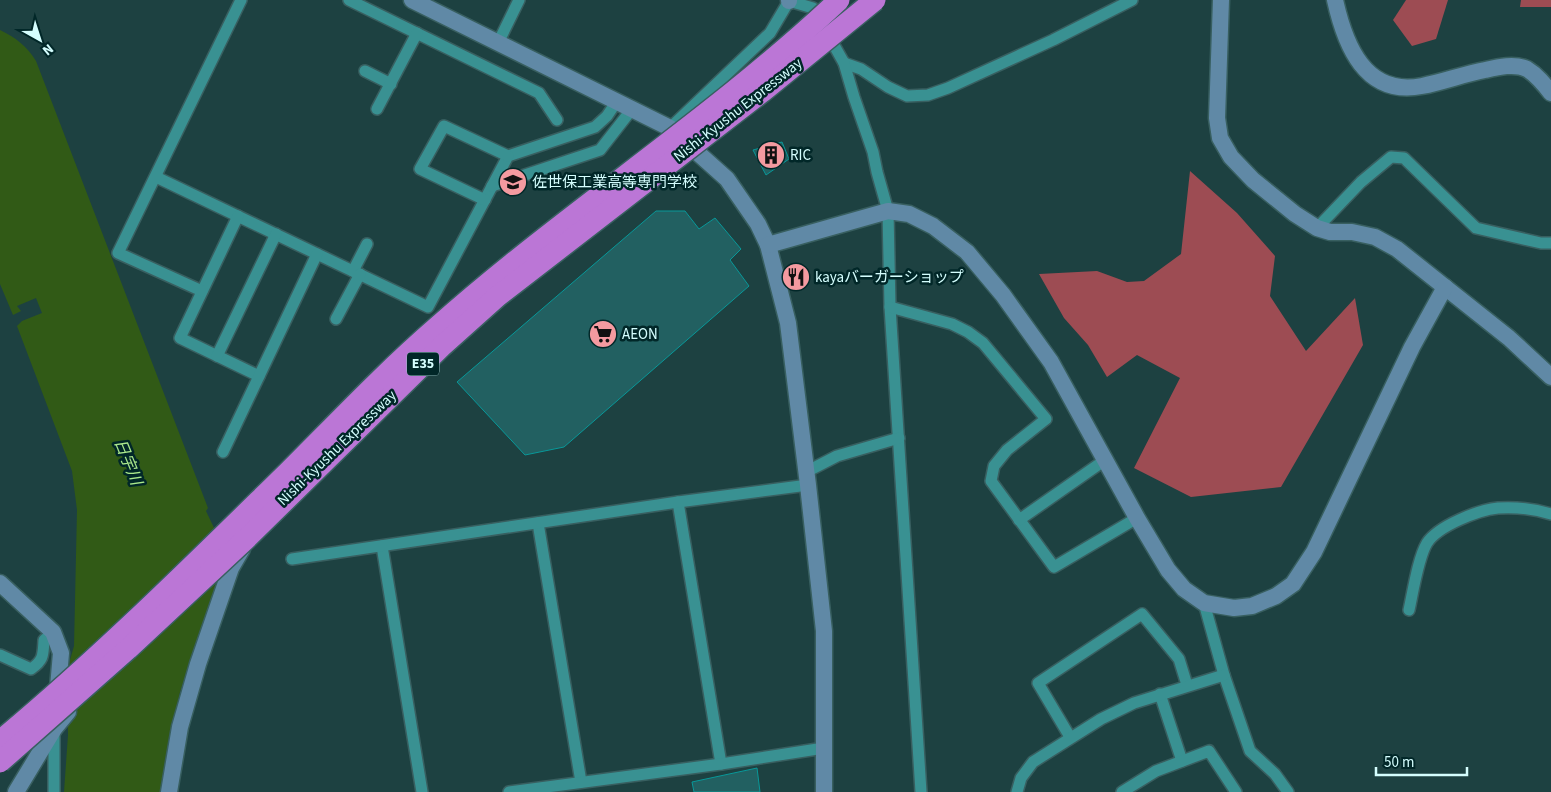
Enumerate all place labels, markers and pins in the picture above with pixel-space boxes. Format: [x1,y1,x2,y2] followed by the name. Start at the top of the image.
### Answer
[756,140,786,170] building icon: RIC
[790,145,811,166] place label: RIC
[498,167,528,197] school or university icon: 佐世保工業高等専門学校
[532,172,697,193] place label: 佐世保工業高等専門学校
[781,262,811,292] restaurant icon: kayaバーガーショップ
[815,267,964,288] place label: kayaバーガーショップ
[588,319,618,349] supermarket icon: AEON
[622,324,658,345] place label: AEON

